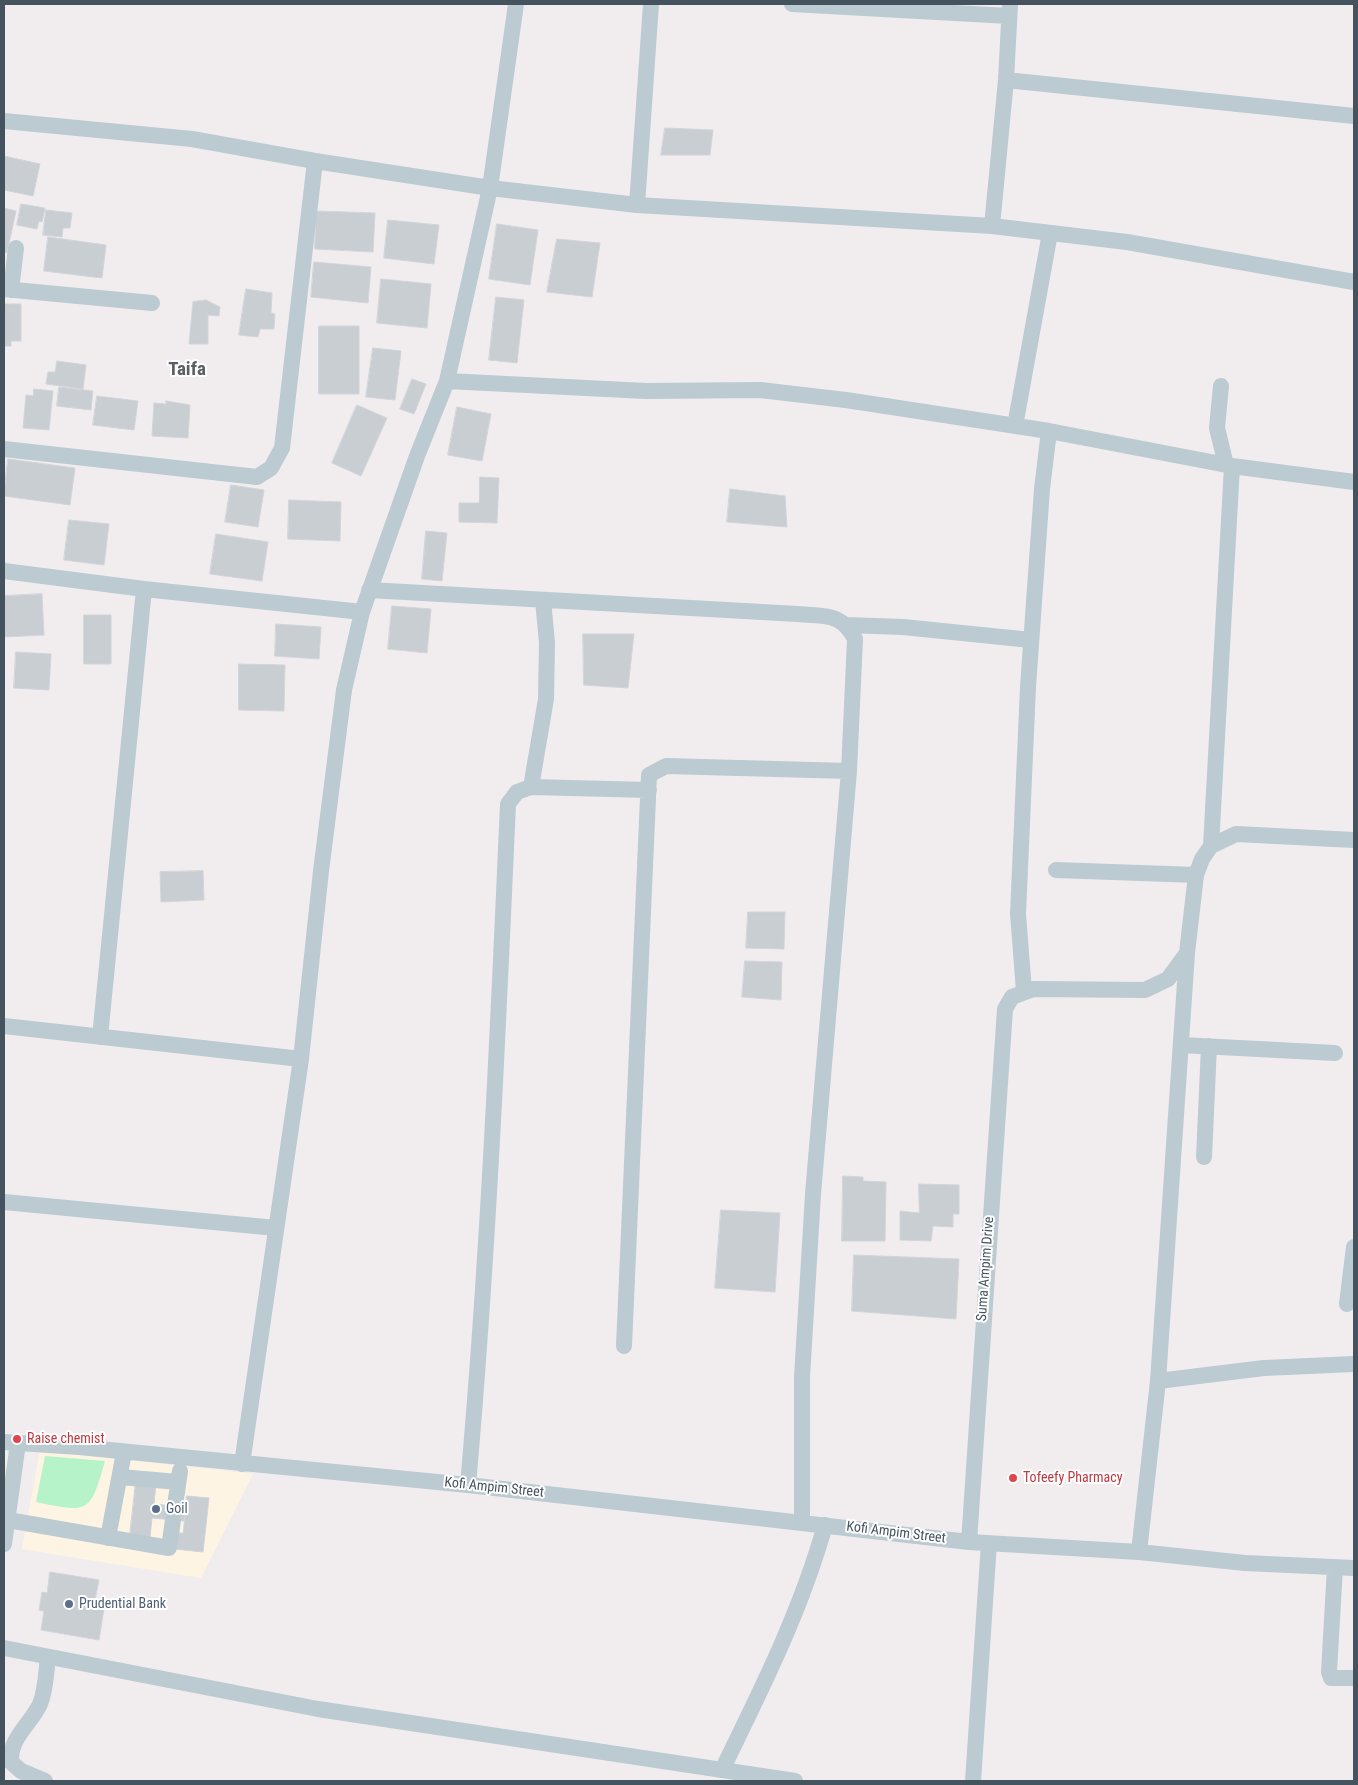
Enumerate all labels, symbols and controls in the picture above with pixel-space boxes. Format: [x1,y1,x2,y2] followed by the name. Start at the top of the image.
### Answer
[168,359,206,381] district label: Taifa
[974,1216,998,1322] street label: Suma Ampim Drive
[27,1431,105,1447] place label: Raise chemist
[11,1433,23,1445] marker: Raise chemist
[1023,1470,1123,1486] place label: Tofeefy Pharmacy
[1007,1472,1019,1484] marker: Tofeefy Pharmacy
[443,1474,545,1502] street label: Kofi Ampim Street
[166,1501,188,1517] place label: Goil
[150,1503,162,1515] marker: Goil
[845,1519,947,1547] street label: Kofi Ampim Street
[79,1596,166,1612] place label: Prudential Bank
[63,1598,75,1610] marker: Prudential Bank

